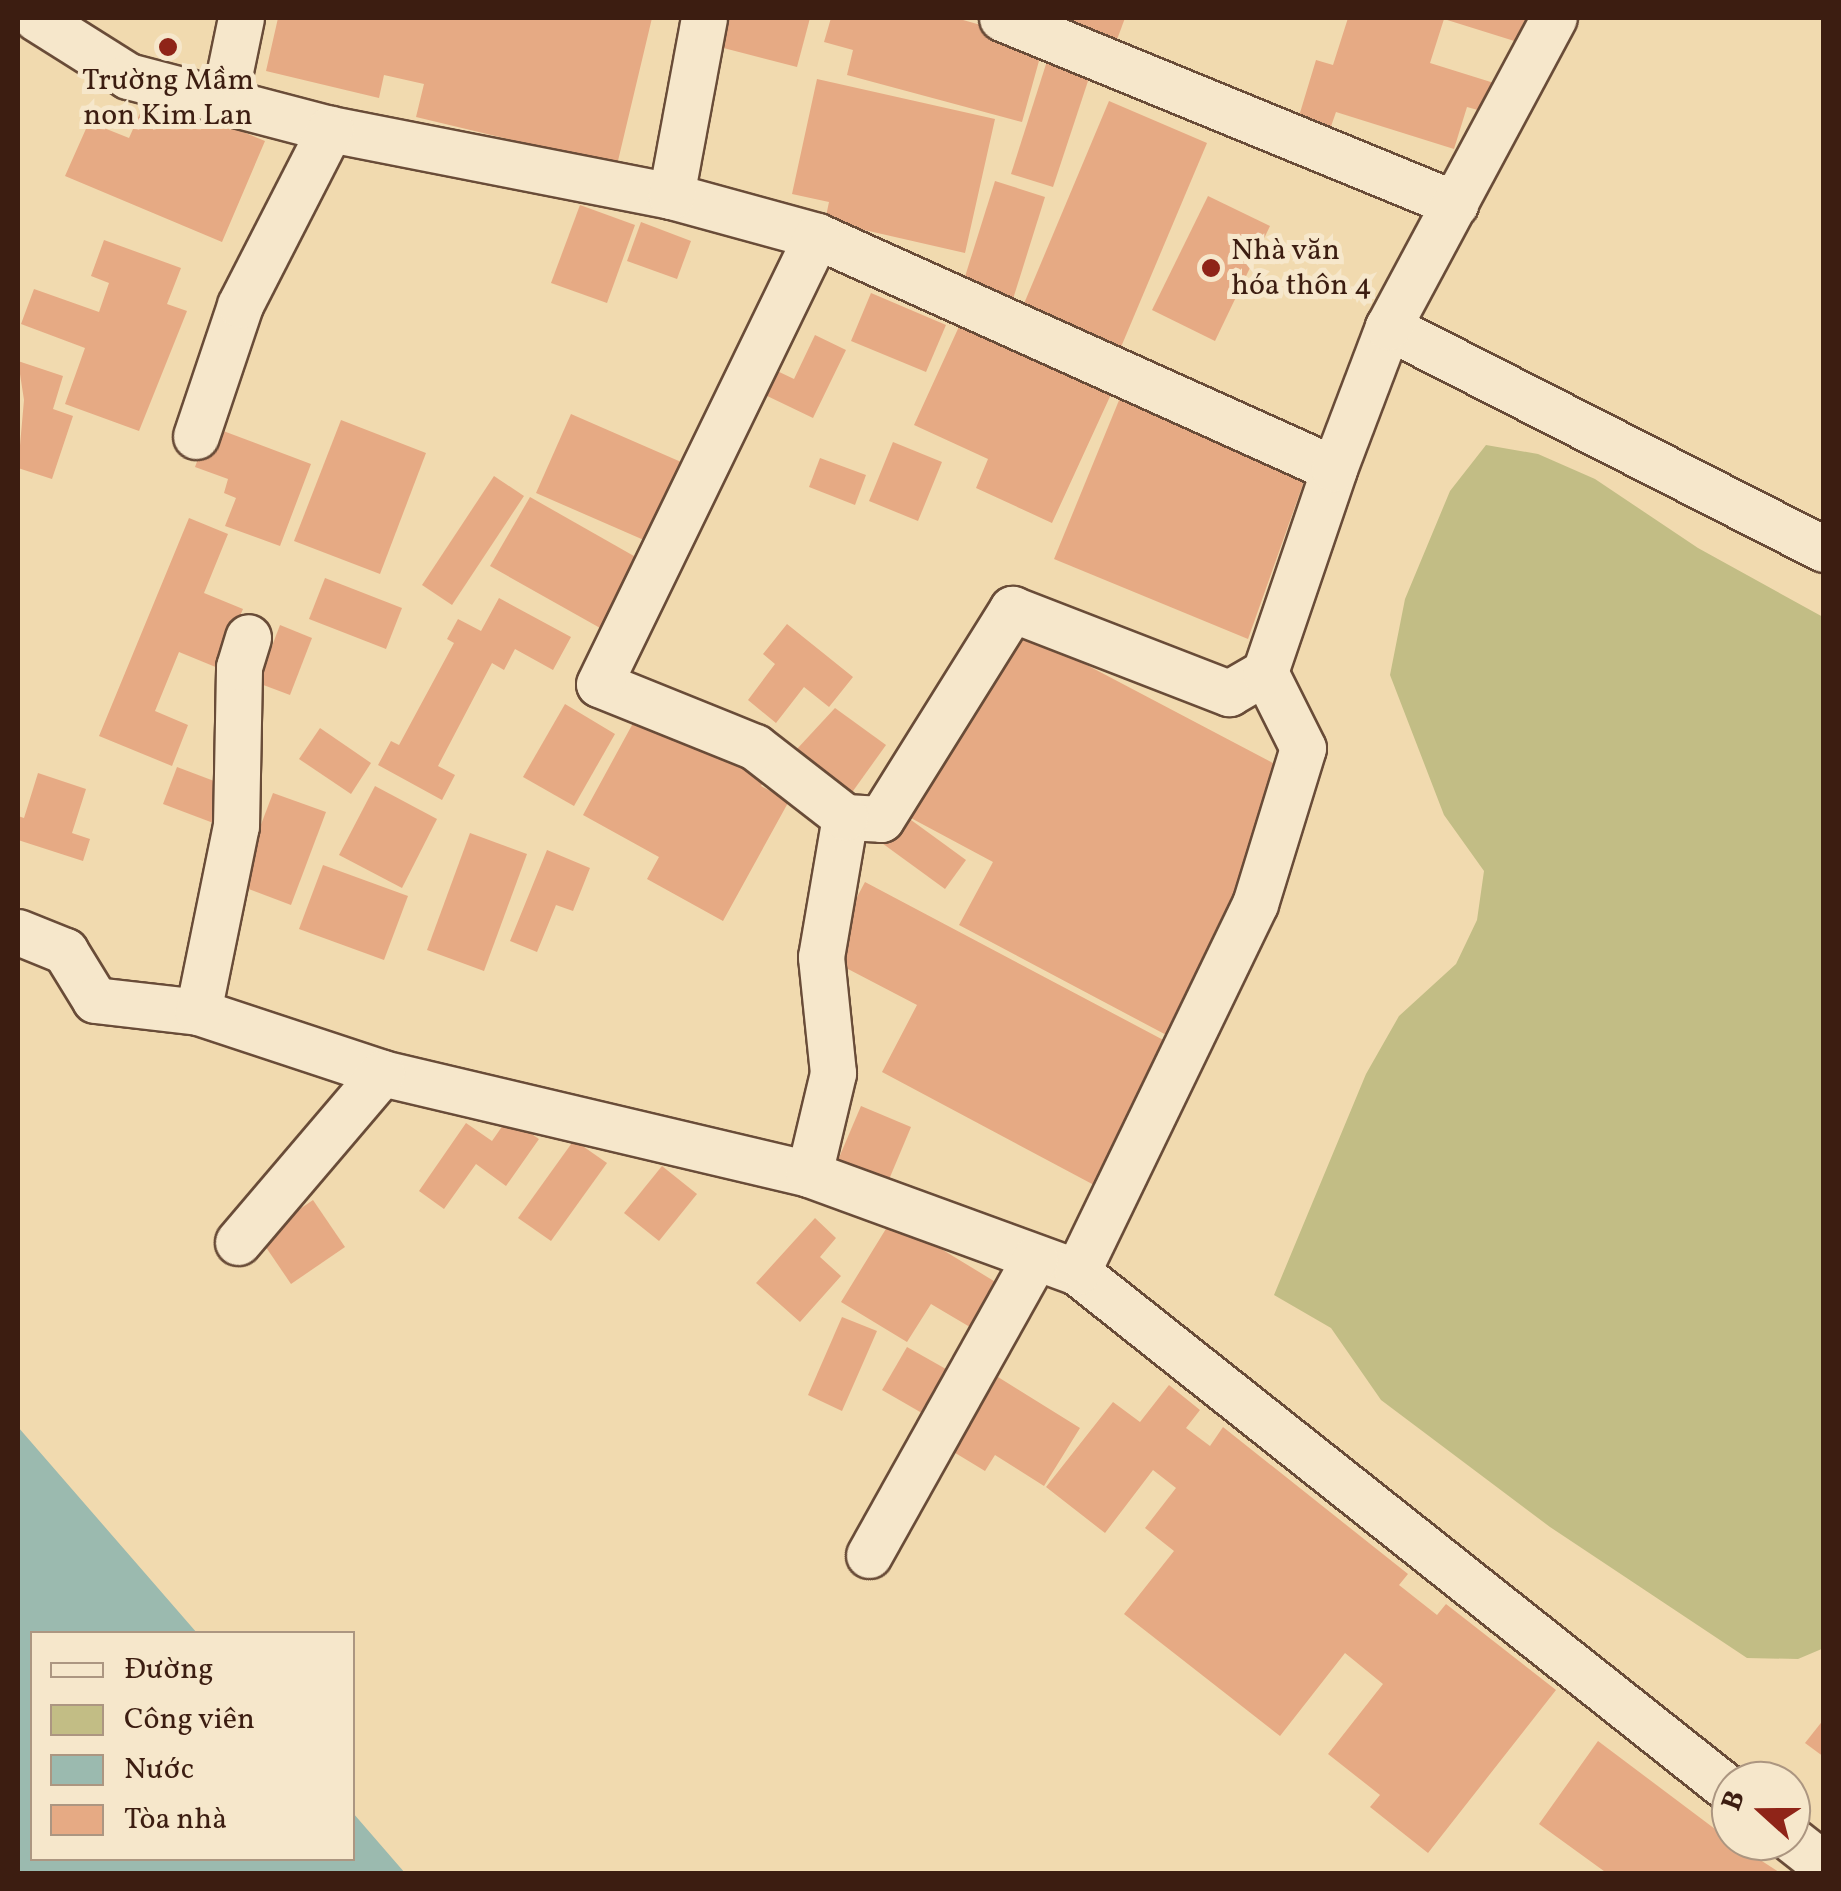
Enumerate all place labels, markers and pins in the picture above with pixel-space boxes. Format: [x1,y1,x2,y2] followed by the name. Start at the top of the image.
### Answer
[157,36,179,58] marker: Trường Mầm non Kim Lan
[82,63,254,134] place label: Trường Mầm non Kim Lan
[1231,233,1372,304] place label: Nhà văn hóa thôn 4
[1200,257,1222,279] marker: Nhà văn hóa thôn 4

